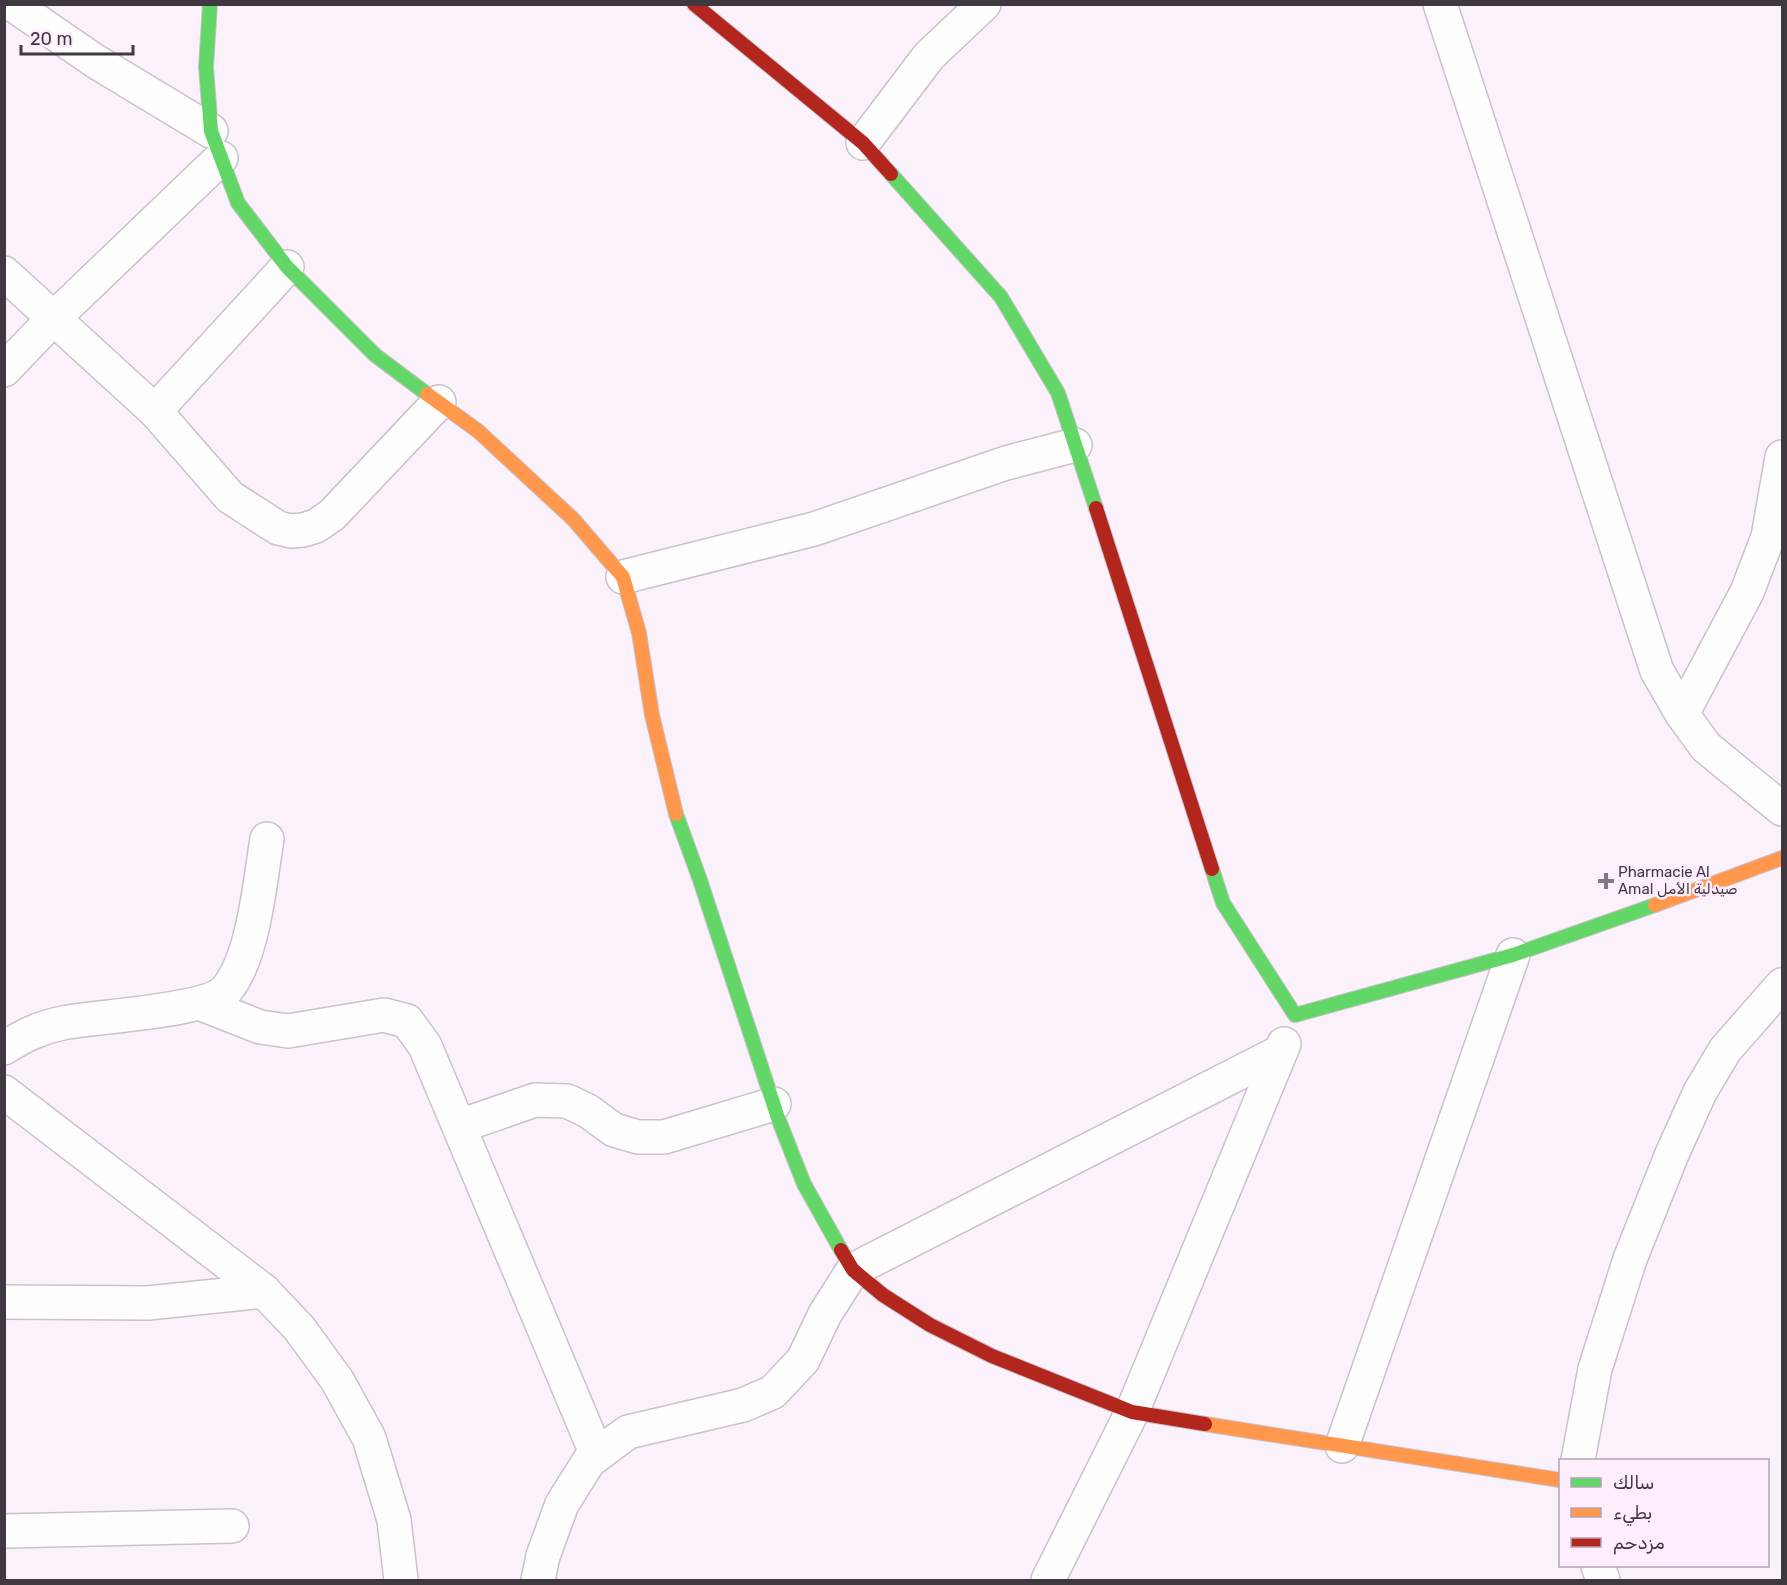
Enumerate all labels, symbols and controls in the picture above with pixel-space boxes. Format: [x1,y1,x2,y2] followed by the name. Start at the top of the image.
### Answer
[21,18,134,56] scale bar
[30,28,72,50] text: 20 m
[1618,863,1738,898] place label: Pharmacie Al Amal صيدلية الأمل
[1599,874,1613,888] marker: Pharmacie Al Amal صيدلية الأمل
[1559,1459,1769,1567] legend
[1613,1472,1654,1494] text: سالك
[1613,1502,1652,1526] text: بطيء
[1613,1532,1665,1555] text: مزدحم

